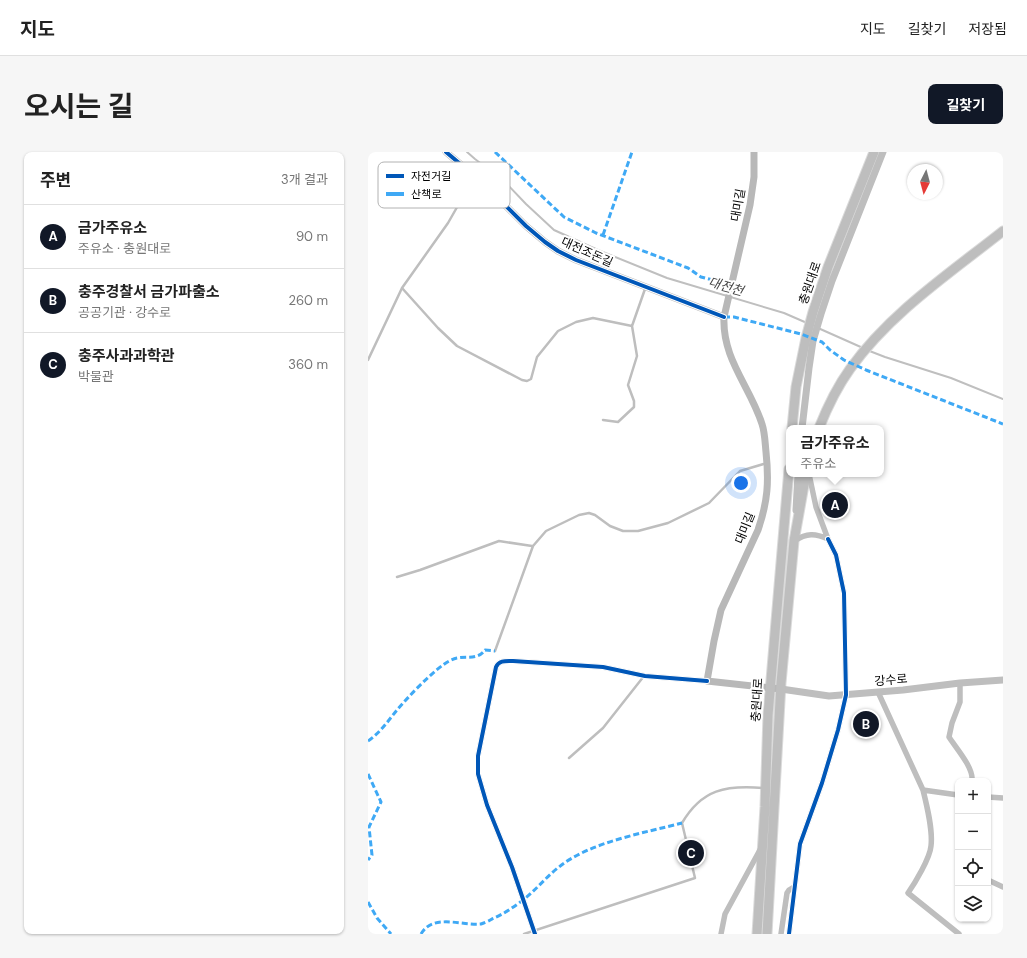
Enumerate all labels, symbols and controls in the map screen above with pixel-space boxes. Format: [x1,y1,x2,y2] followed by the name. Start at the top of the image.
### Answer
[20,17,55,42] text: 지도
[860,20,886,38] text: 지도
[908,20,946,38] text: 길찾기
[968,20,1007,38] text: 저장됨
[928,84,1003,124] button: 길찾기
[24,88,134,125] text: 오시는 길
[378,162,510,208] legend
[907,164,943,200] north arrow
[40,169,71,191] text: 주변
[411,169,451,183] text: 자전거길
[281,171,328,188] text: 3개 결과
[411,187,441,201] text: 산책로
[727,187,749,223] street label: 대미길
[78,218,147,238] text: 금가주유소
[48,228,58,245] text: A
[296,228,328,245] text: 90 m
[559,233,615,271] street label: 대전조돈길
[78,240,171,257] text: 주유소 · 충원대로
[795,260,825,306] street label: 충원대로
[706,273,746,300] water label: 대전천
[78,282,220,302] text: 충주경찰서 금가파출소
[49,292,57,309] text: B
[288,292,328,309] text: 260 m
[78,304,171,321] text: 공공기관 · 강수로
[78,346,175,366] text: 충주사과과학관
[48,356,58,373] text: C
[288,356,328,373] text: 360 m
[78,368,114,385] text: 박물관
[786,425,884,477] popup
[800,433,870,453] text: 금가주유소
[800,455,836,472] text: 주유소
[731,473,751,493] your location
[822,490,848,520] pin: A
[731,510,759,546] street label: 대미길
[874,671,908,689] street label: 강수로
[747,677,767,723] street label: 충원대로
[853,709,879,739] pin: B
[955,778,991,922] map controls
[955,778,991,814] button: +
[955,814,991,850] button: −
[678,838,704,868] pin: C
[955,850,991,886] button: locate
[955,886,991,922] button: layers

